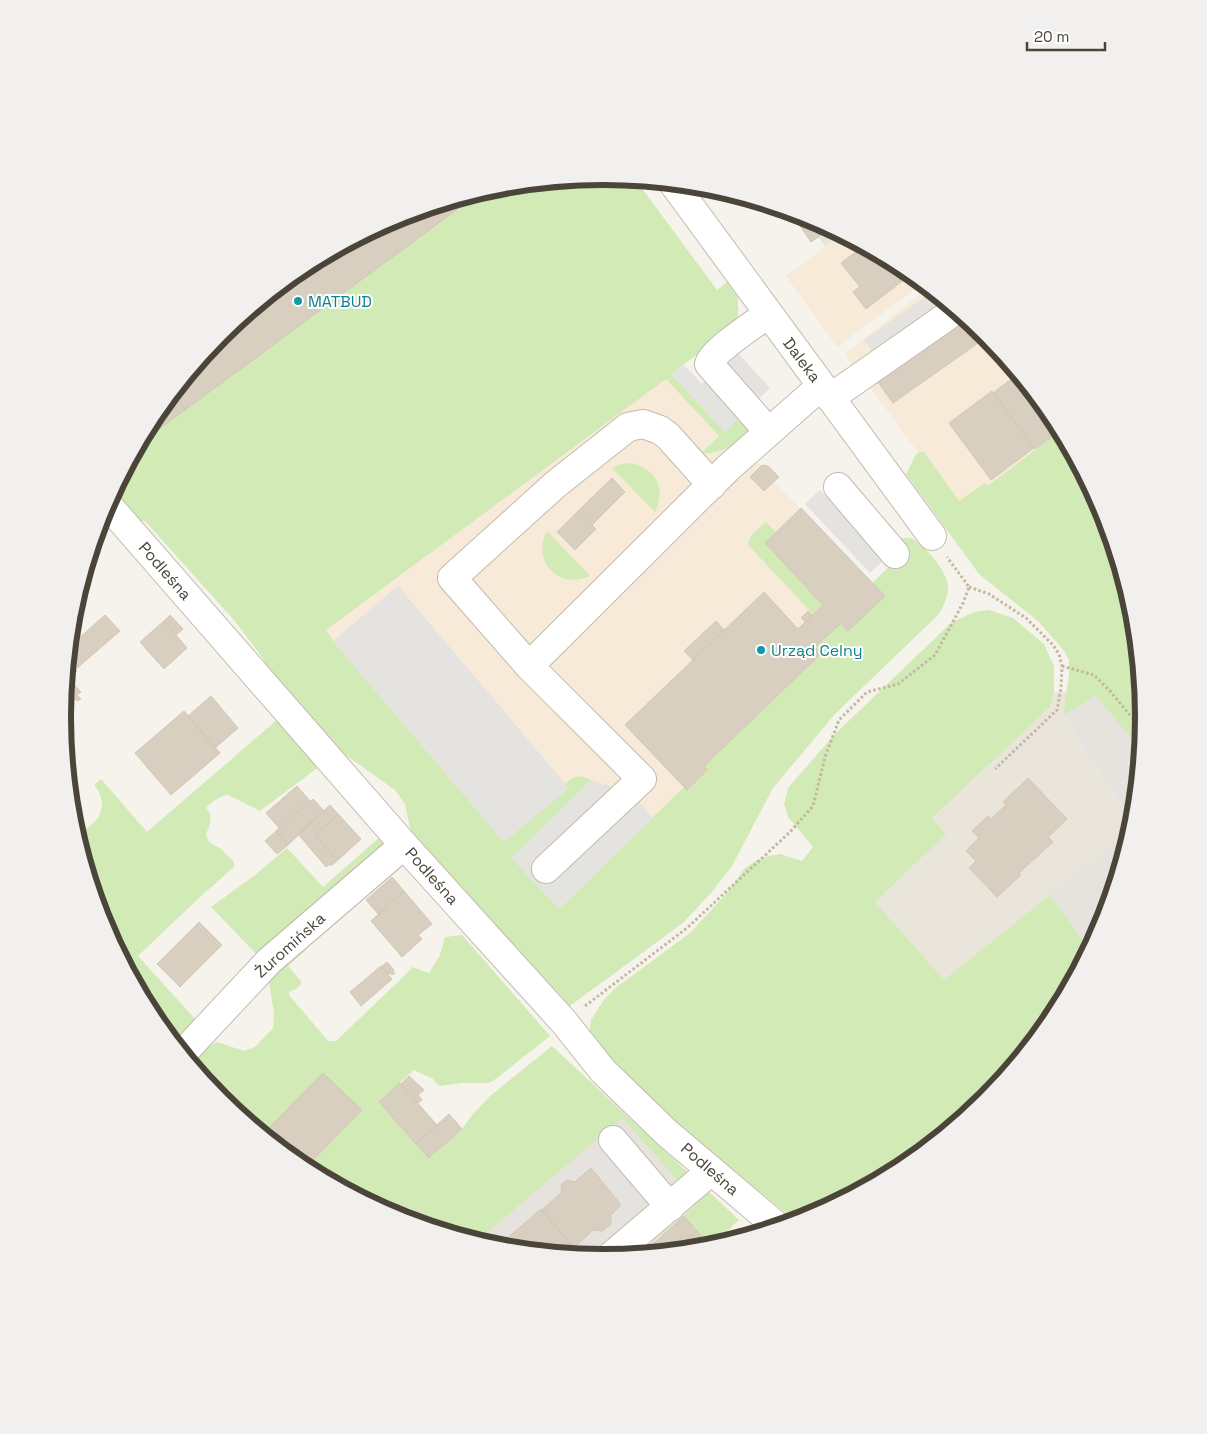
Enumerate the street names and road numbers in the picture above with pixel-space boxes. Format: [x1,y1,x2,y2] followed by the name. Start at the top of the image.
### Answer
[778,333,826,387] street label: Daleka
[134,538,196,604] street label: Podleśna
[401,843,463,909] street label: Podleśna
[250,908,330,982] street label: Żuromińska
[677,1138,743,1200] street label: Podleśna

